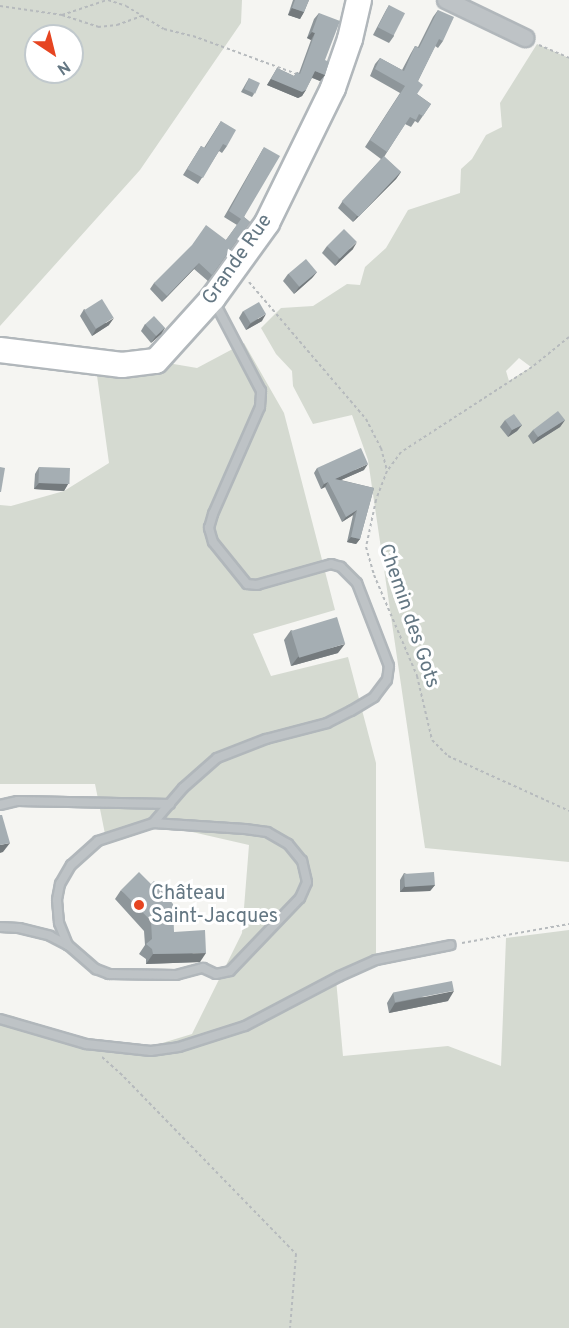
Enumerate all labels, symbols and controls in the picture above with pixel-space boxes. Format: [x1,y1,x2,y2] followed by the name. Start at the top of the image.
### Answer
[24,24,84,84] north arrow
[53,56,74,79] text: N
[198,210,278,310] street label: Grande Rue
[372,541,444,691] street label: Chemin des Gots
[151,882,278,929] place label: Château Saint-Jacques
[132,898,146,912] marker: Château Saint-Jacques

